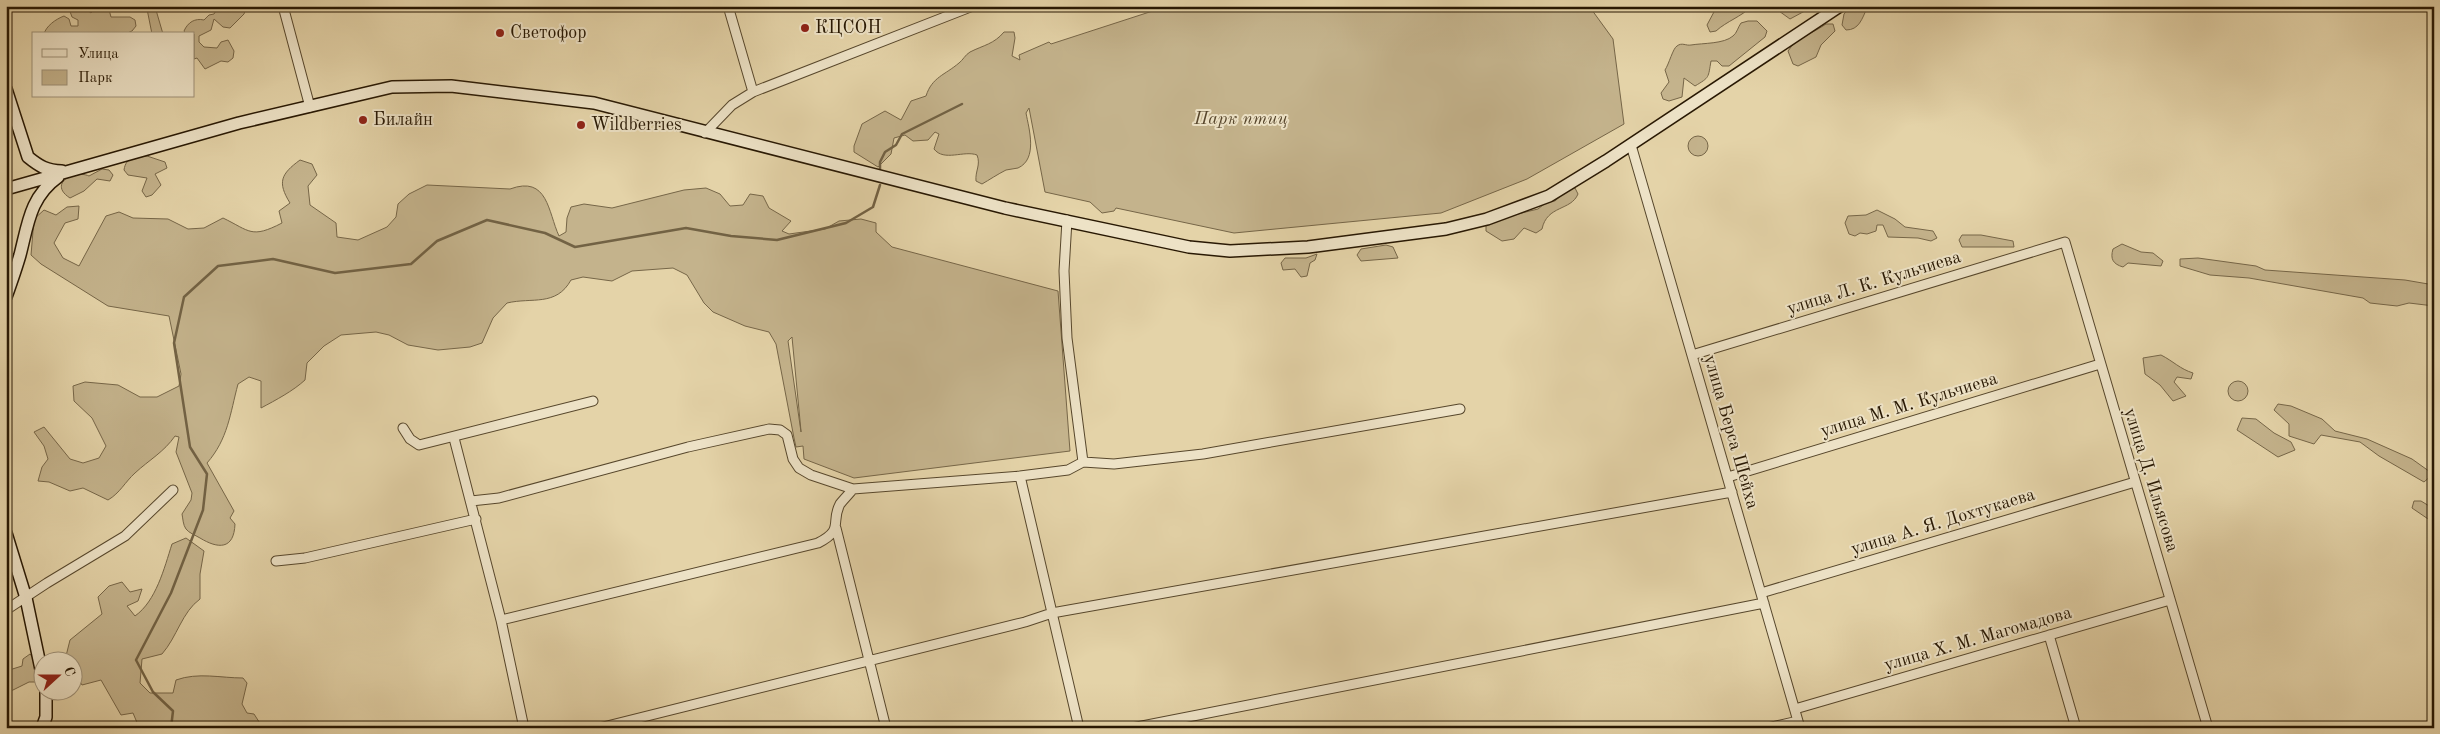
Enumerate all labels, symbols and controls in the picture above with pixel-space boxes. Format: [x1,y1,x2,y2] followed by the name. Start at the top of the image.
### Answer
[815,19,881,37] place label: КЦСОН
[799,22,811,34] marker: КЦСОН
[510,24,587,43] place label: Светофор
[494,27,506,39] marker: Светофор
[32,32,195,98] legend
[78,47,119,62] text: Улица
[78,71,113,86] text: Парк
[1193,110,1288,128] park label: Парк птиц
[373,111,433,129] place label: Билайн
[357,114,369,126] marker: Билайн
[591,116,682,134] place label: Wildberries
[575,119,587,131] marker: Wildberries
[1785,248,1963,318] street label: улица Л. К. Кульчиева
[1700,353,1762,511] street label: улица Берса Шейха
[1818,369,2000,441] street label: улица М. М. Кульчиева
[2121,406,2181,554] street label: улица Д. Ильясова
[1849,485,2037,559] street label: улица А. Я. Дохтукаева
[1882,604,2074,674] street label: улица Х. М. Магомадова
[32,652,82,702] north arrow
[61,665,77,679] text: С

